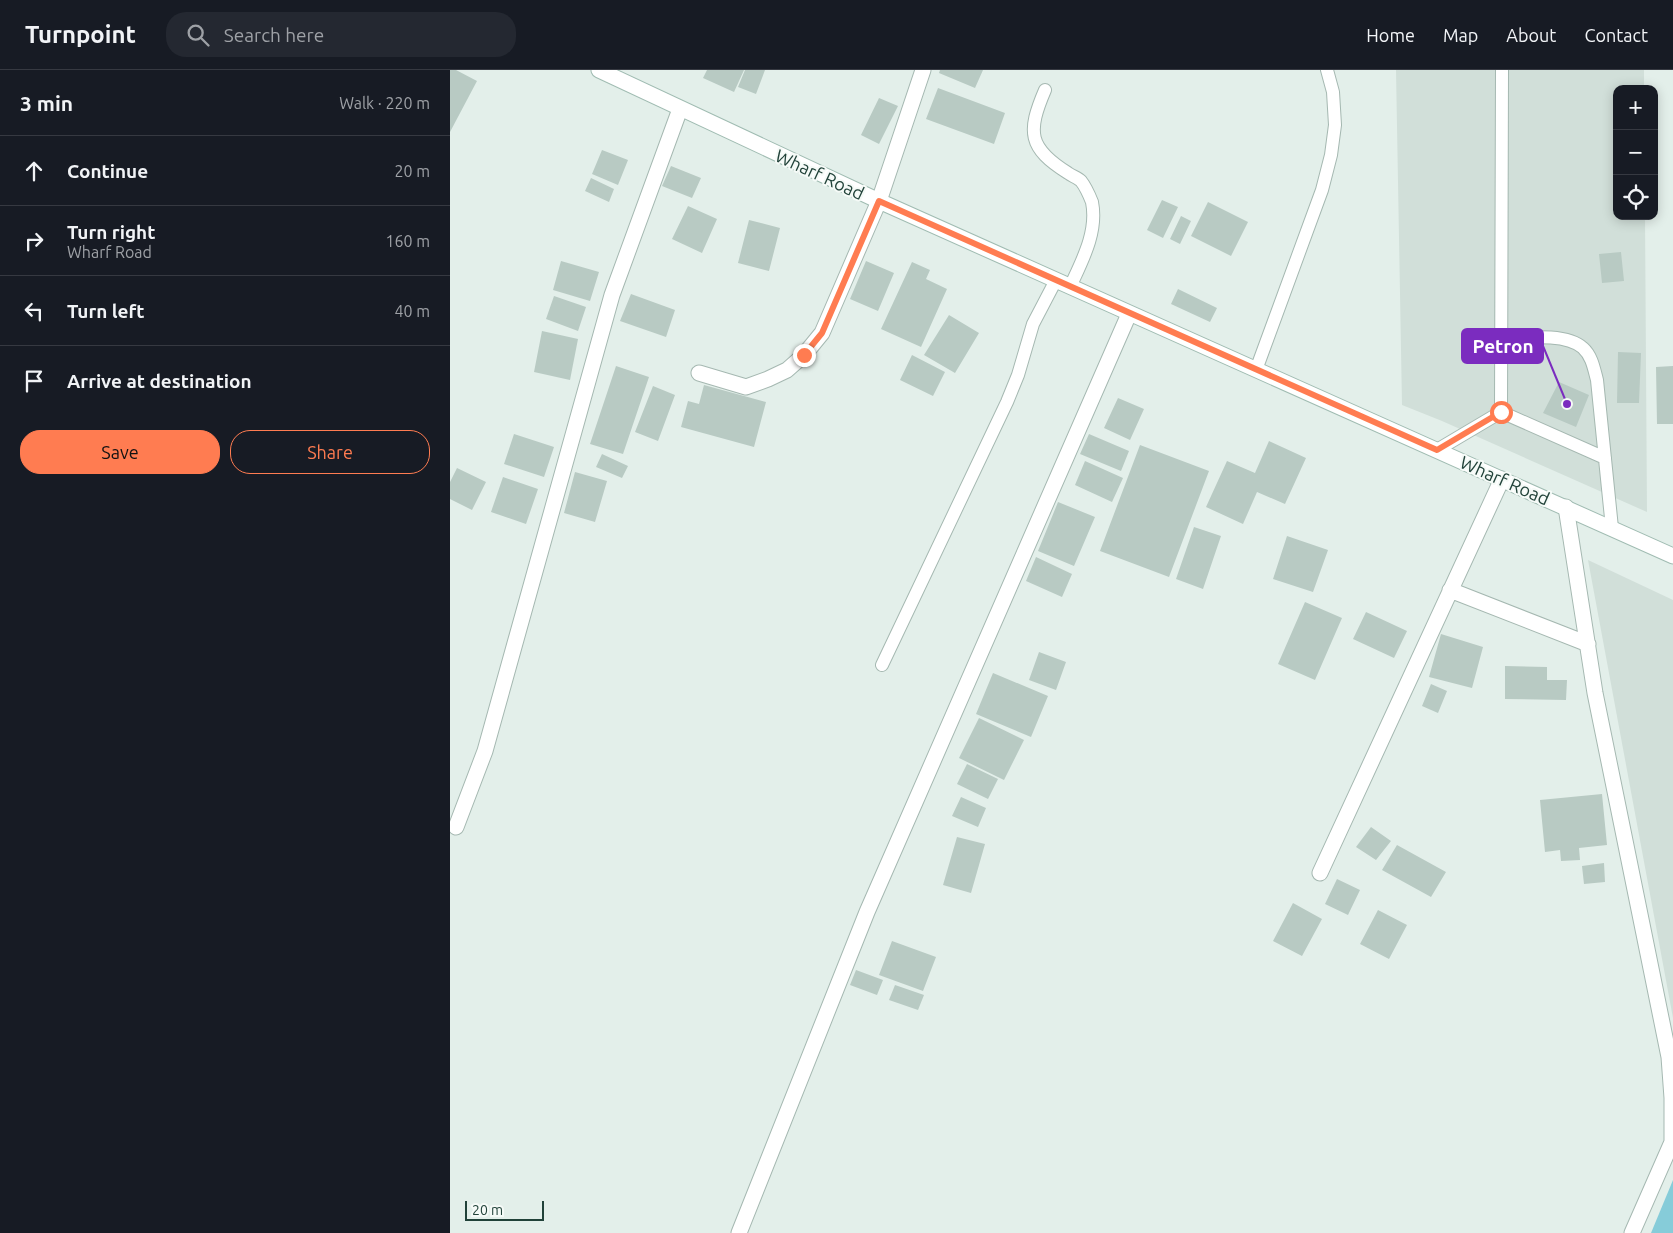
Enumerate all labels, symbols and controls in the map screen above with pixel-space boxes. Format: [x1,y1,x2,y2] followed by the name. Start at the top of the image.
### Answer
[166,12,516,57] search box
[25,21,136,48] text: Turnpoint
[184,21,212,49] icon: search
[224,24,324,46] text: Search here
[1366,25,1415,45] text: Home
[1443,25,1478,45] text: Map
[1506,25,1556,45] text: About
[1584,25,1648,45] text: Contact
[1613,85,1658,220] map controls
[1613,85,1658,130] button: +
[20,91,73,115] text: 3 min
[339,94,430,112] text: Walk · 220 m
[1613,130,1658,175] button: −
[773,145,867,203] street label: Wharf Road
[20,157,48,185] icon: ahead
[67,160,148,182] text: Continue
[394,162,430,180] text: 20 m
[1613,175,1658,220] button: locate
[67,221,155,243] text: Turn right
[20,227,48,255] icon: right
[385,232,430,250] text: 160 m
[67,243,152,261] text: Wharf Road
[20,297,48,325] icon: left
[67,300,145,322] text: Turn left
[394,302,430,320] text: 40 m
[1462,329,1543,363] callout: Petron
[1472,335,1534,357] text: Petron
[793,344,816,367] route end
[20,367,48,395] icon: arrive
[67,370,252,392] text: Arrive at destination
[1490,401,1513,424] route start
[20,430,220,474] button: Save
[230,430,430,474] button: Share
[1457,451,1553,509] street label: Wharf Road
[465,1198,544,1221] scale bar
[472,1202,503,1218] text: 20 m

